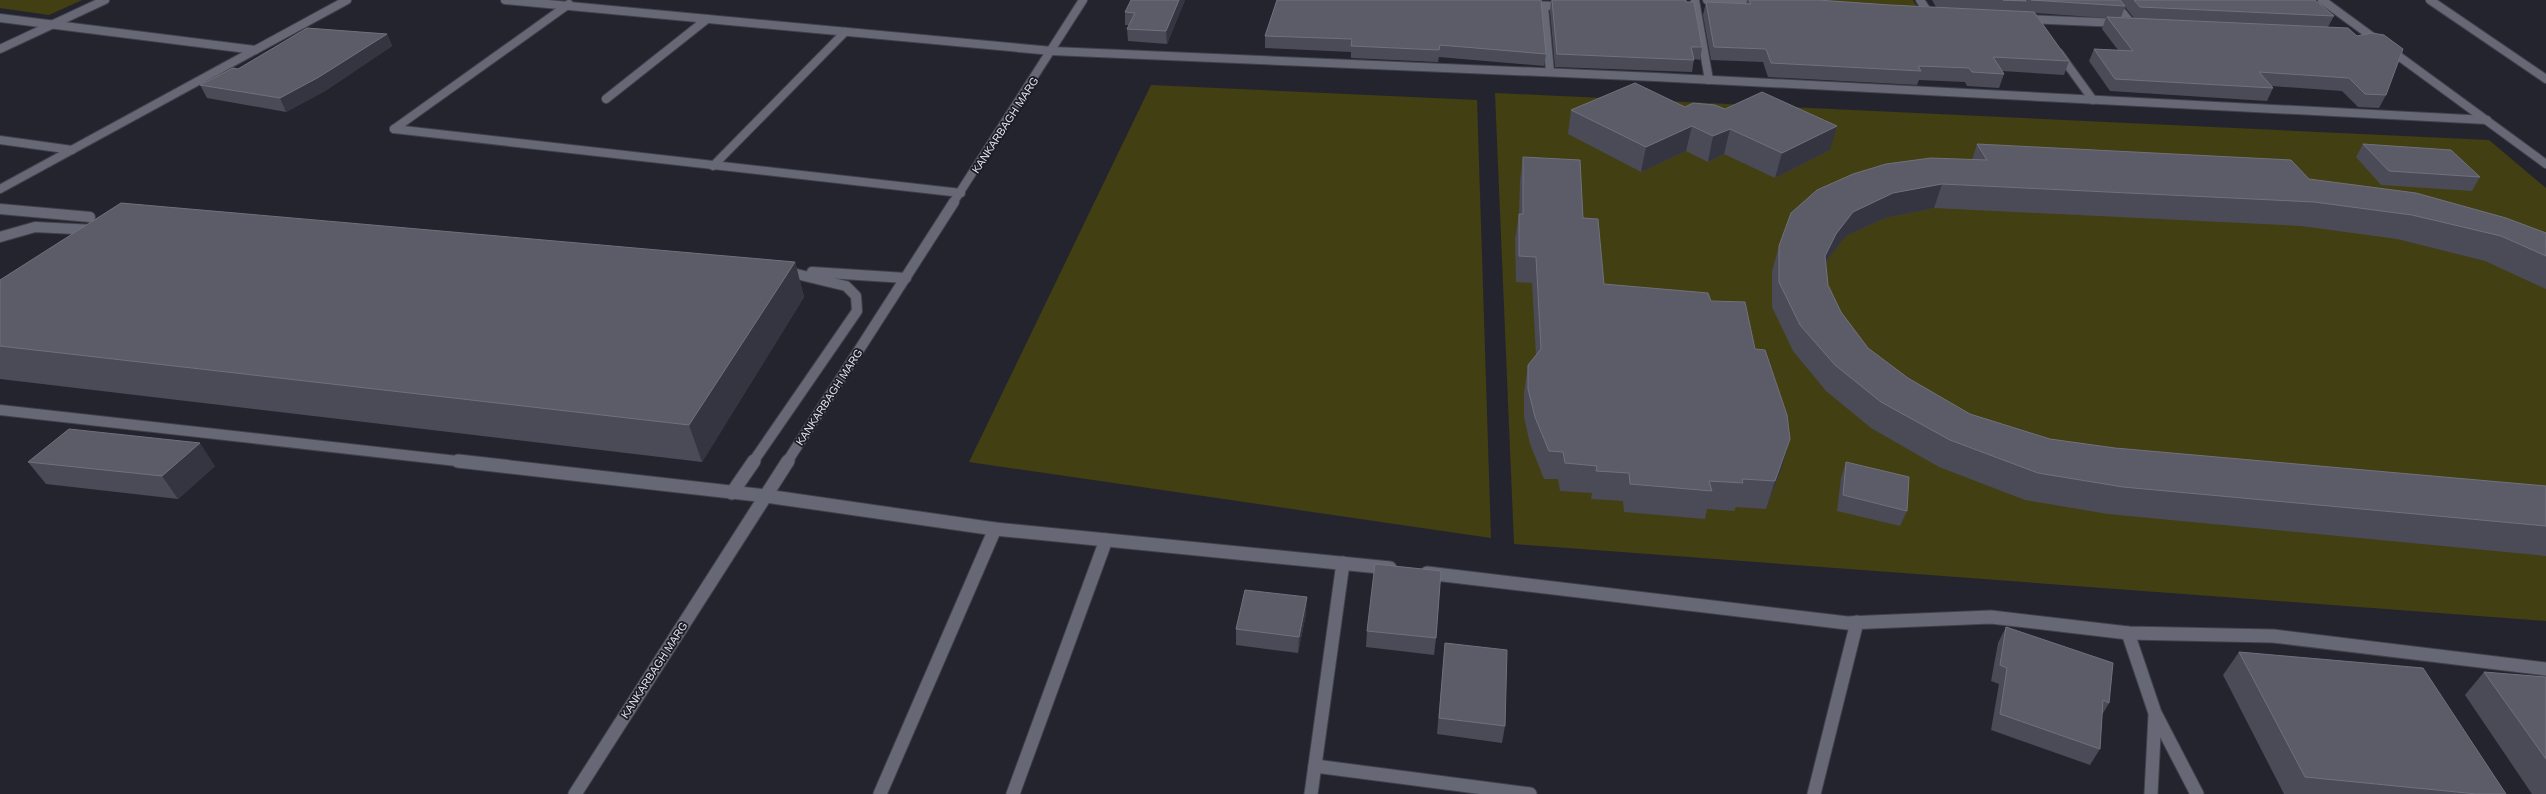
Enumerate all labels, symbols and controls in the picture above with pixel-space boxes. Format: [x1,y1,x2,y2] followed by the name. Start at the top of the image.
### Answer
[969,75,1041,175] street label: KANKARBAGH MARG
[793,347,865,447] street label: KANKARBAGH MARG
[618,620,690,720] street label: KANKARBAGH MARG

